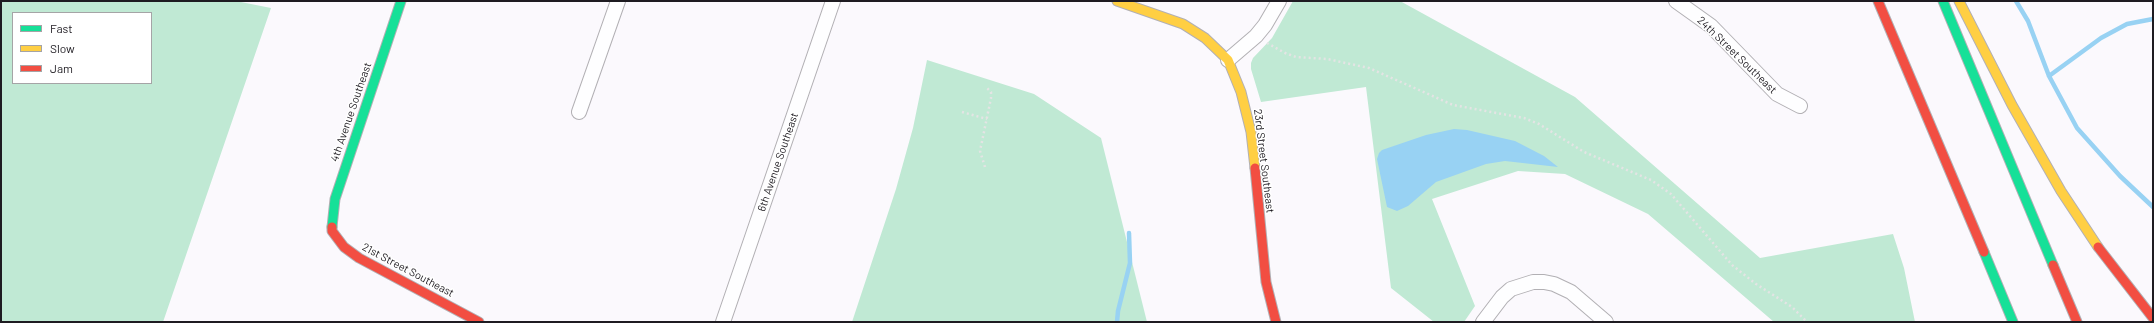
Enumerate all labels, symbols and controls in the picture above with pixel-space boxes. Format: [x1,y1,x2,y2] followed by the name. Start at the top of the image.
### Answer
[12,12,152,84] legend
[1695,14,1779,96] street label: 24th Street Southeast
[50,21,73,35] text: Fast
[50,41,75,55] text: Slow
[50,61,73,75] text: Jam
[328,61,374,163] street label: 4th Avenue Southeast
[1251,108,1277,214] street label: 23rd Street Southeast
[755,111,801,213] street label: 6th Avenue Southeast
[360,240,456,300] street label: 21st Street Southeast

